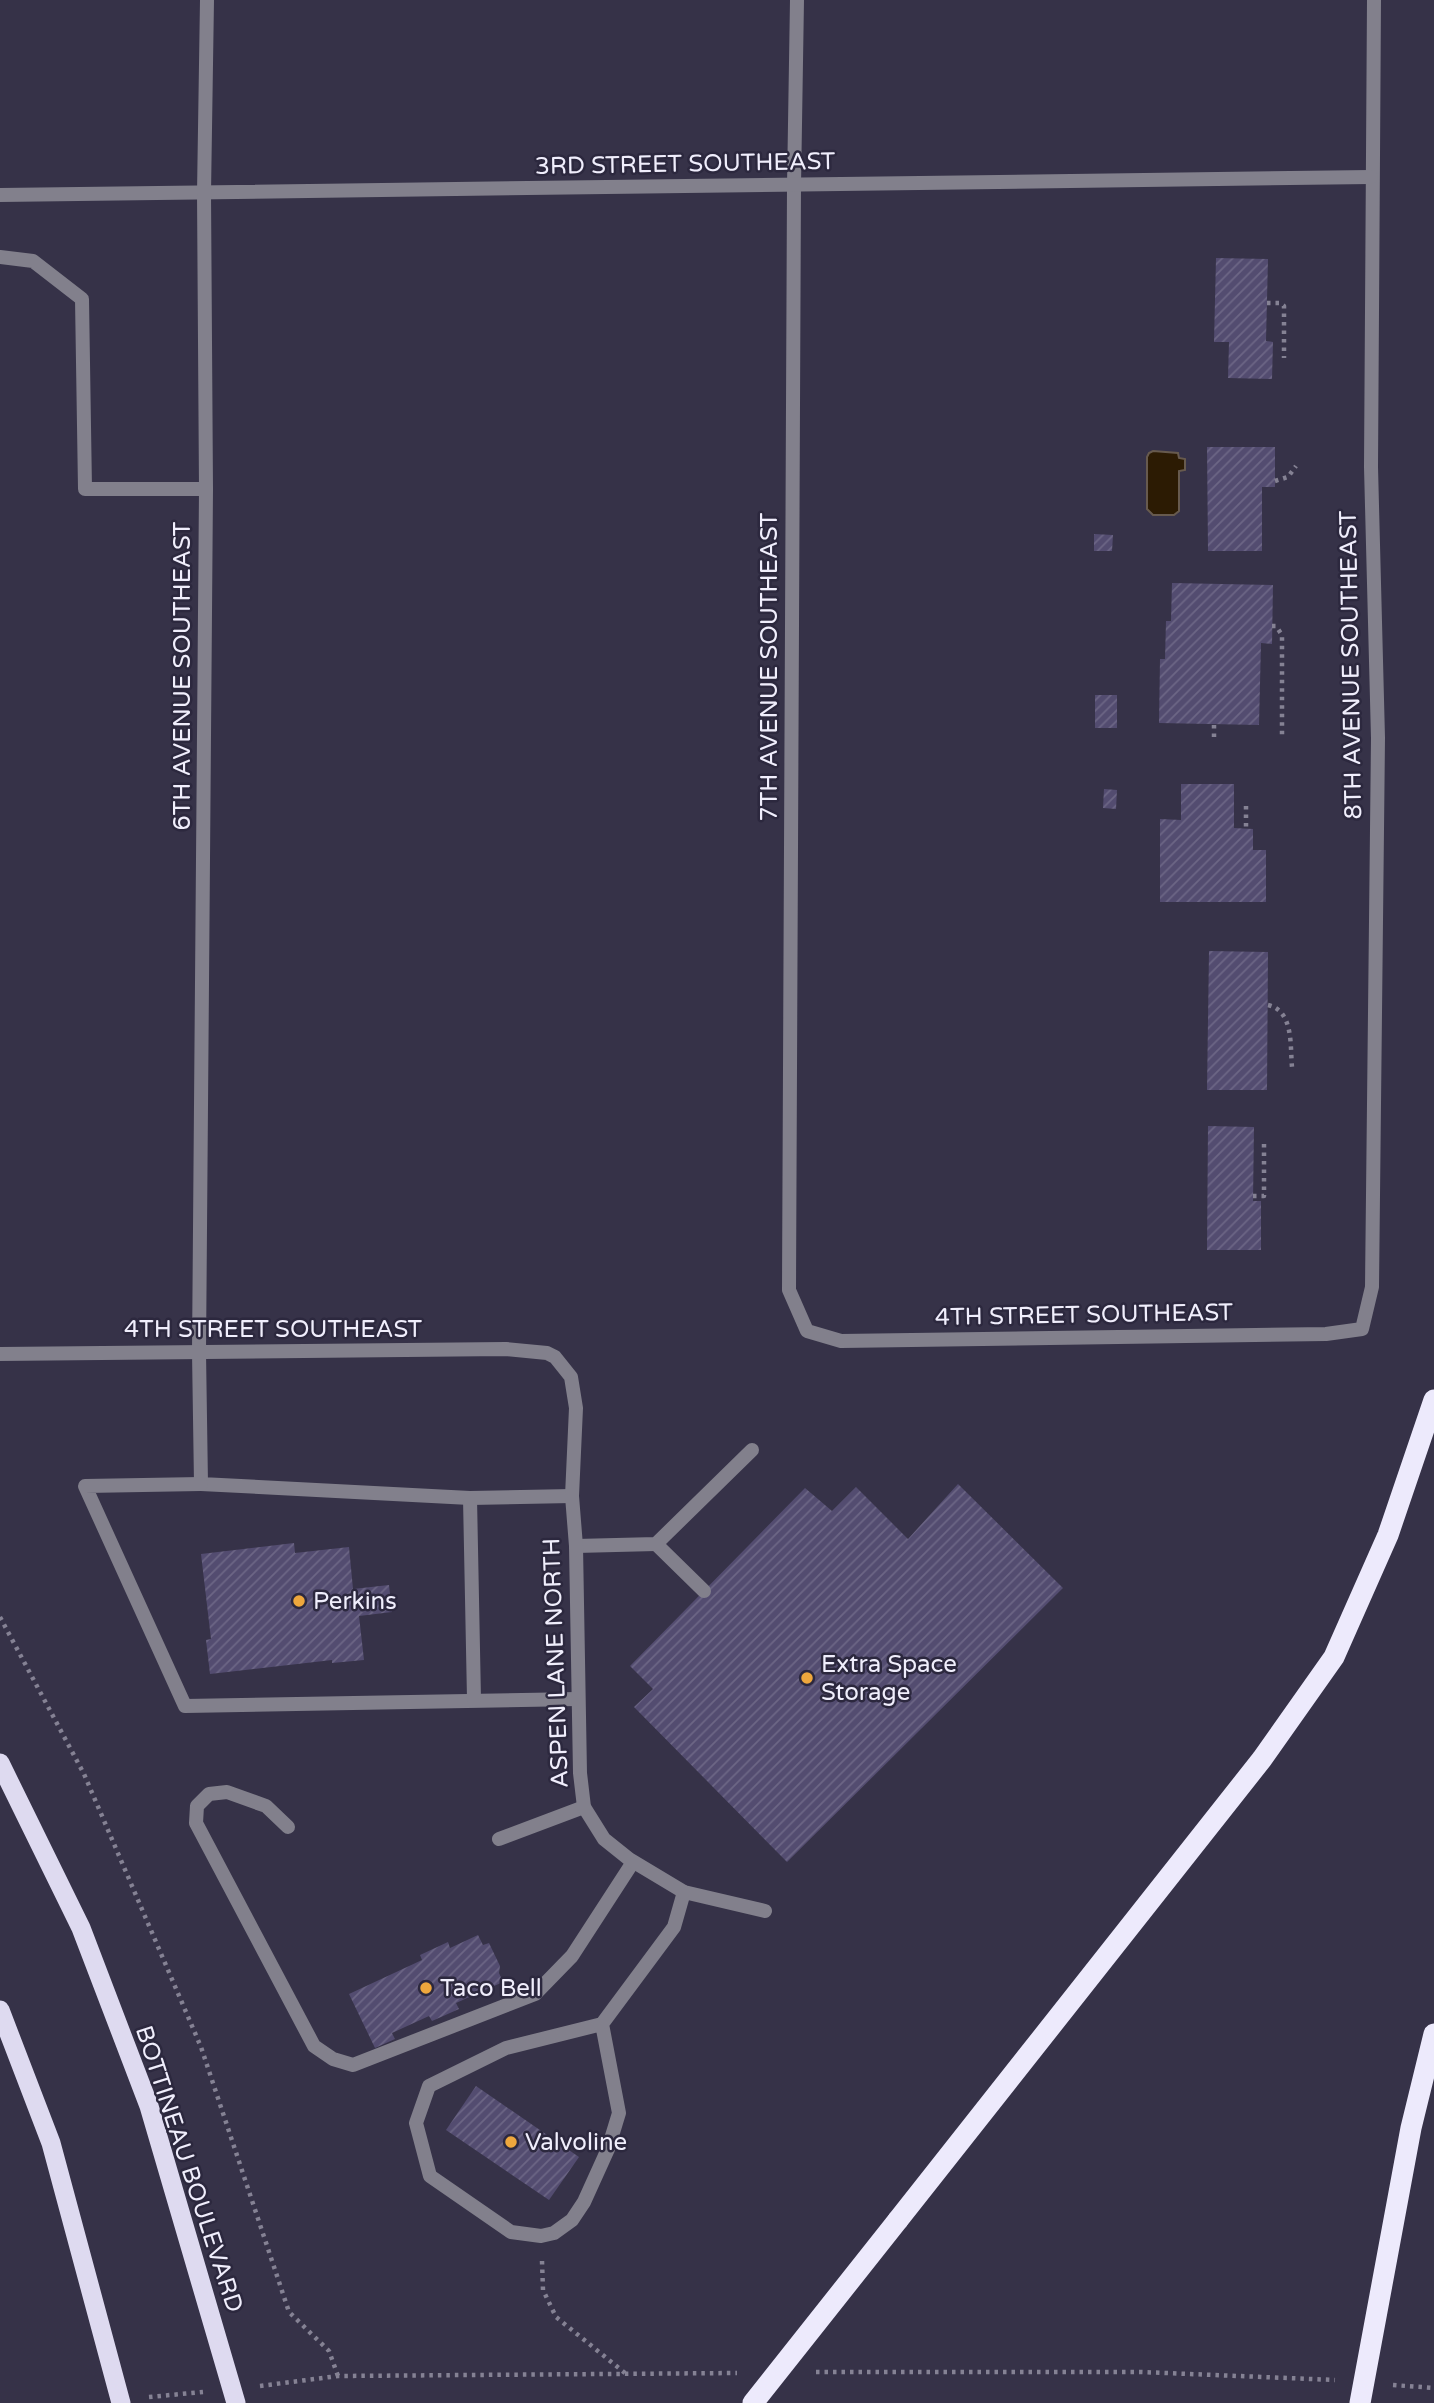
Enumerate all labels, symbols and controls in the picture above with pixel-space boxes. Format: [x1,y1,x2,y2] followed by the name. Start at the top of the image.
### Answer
[535,147,836,181] street label: 3RD STREET SOUTHEAST
[1334,510,1368,820] street label: 8TH AVENUE SOUTHEAST
[755,512,784,821] street label: 7TH AVENUE SOUTHEAST
[168,521,197,830] street label: 6TH AVENUE SOUTHEAST
[935,1298,1234,1332] street label: 4TH STREET SOUTHEAST
[124,1315,422,1344] street label: 4TH STREET SOUTHEAST
[537,1537,575,1789] street label: ASPEN LANE NORTH
[313,1587,397,1616] place label: Perkins
[291,1593,307,1609] marker: Perkins
[821,1650,957,1707] place label: Extra Space Storage
[799,1670,815,1686] marker: Extra Space Storage
[440,1974,542,2003] place label: Taco Bell
[418,1980,434,1996] marker: Taco Bell
[129,2022,249,2316] street label: BOTTINEAU BOULEVARD
[525,2128,627,2157] place label: Valvoline
[503,2134,519,2150] marker: Valvoline

